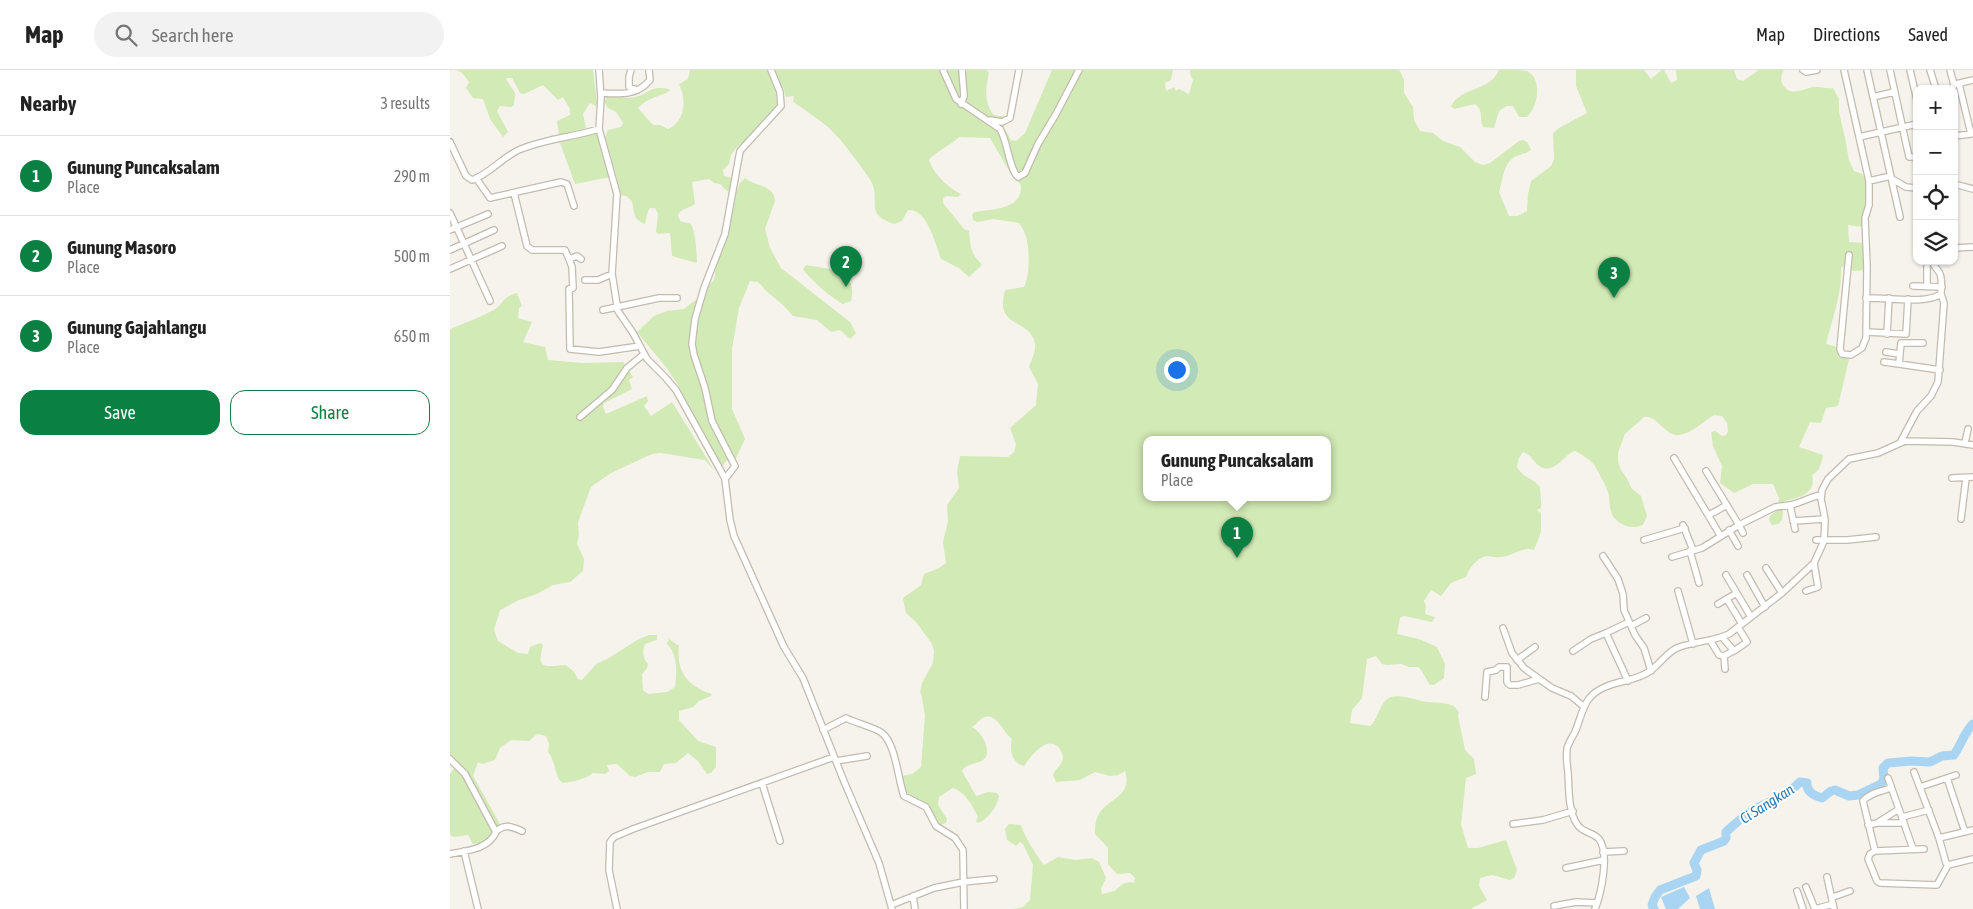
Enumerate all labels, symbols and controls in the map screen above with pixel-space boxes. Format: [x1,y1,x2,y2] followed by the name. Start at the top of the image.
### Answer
[94,12,444,57] search box
[25,21,64,48] text: Map
[112,21,140,49] icon: search
[152,24,234,46] text: Search here
[1756,24,1785,45] text: Map
[1813,24,1880,45] text: Directions
[1908,24,1948,45] text: Saved
[1913,85,1958,265] map controls
[1913,85,1958,130] button: +
[20,91,76,115] text: Nearby
[380,94,430,112] text: 3 results
[1913,130,1958,175] button: −
[67,156,220,178] text: Gunung Puncaksalam
[32,167,40,185] text: 1
[394,167,430,185] text: 290 m
[1913,175,1958,220] button: locate
[67,178,100,196] text: Place
[1913,220,1958,265] button: layers
[67,236,176,258] text: Gunung Masoro
[830,246,862,287] pin: 2
[32,247,40,265] text: 2
[394,247,430,265] text: 500 m
[1598,257,1630,298] pin: 3
[67,258,100,276] text: Place
[67,316,206,338] text: Gunung Gajahlangu
[32,327,40,345] text: 3
[394,327,430,345] text: 650 m
[67,338,100,356] text: Place
[1164,357,1190,383] your location
[20,390,220,435] button: Save
[230,390,430,435] button: Share
[1143,436,1331,501] popup
[1161,449,1313,471] text: Gunung Puncaksalam
[1161,471,1193,489] text: Place
[1221,517,1253,558] pin: 1
[1737,780,1797,827] water label: Ci Sangkan

